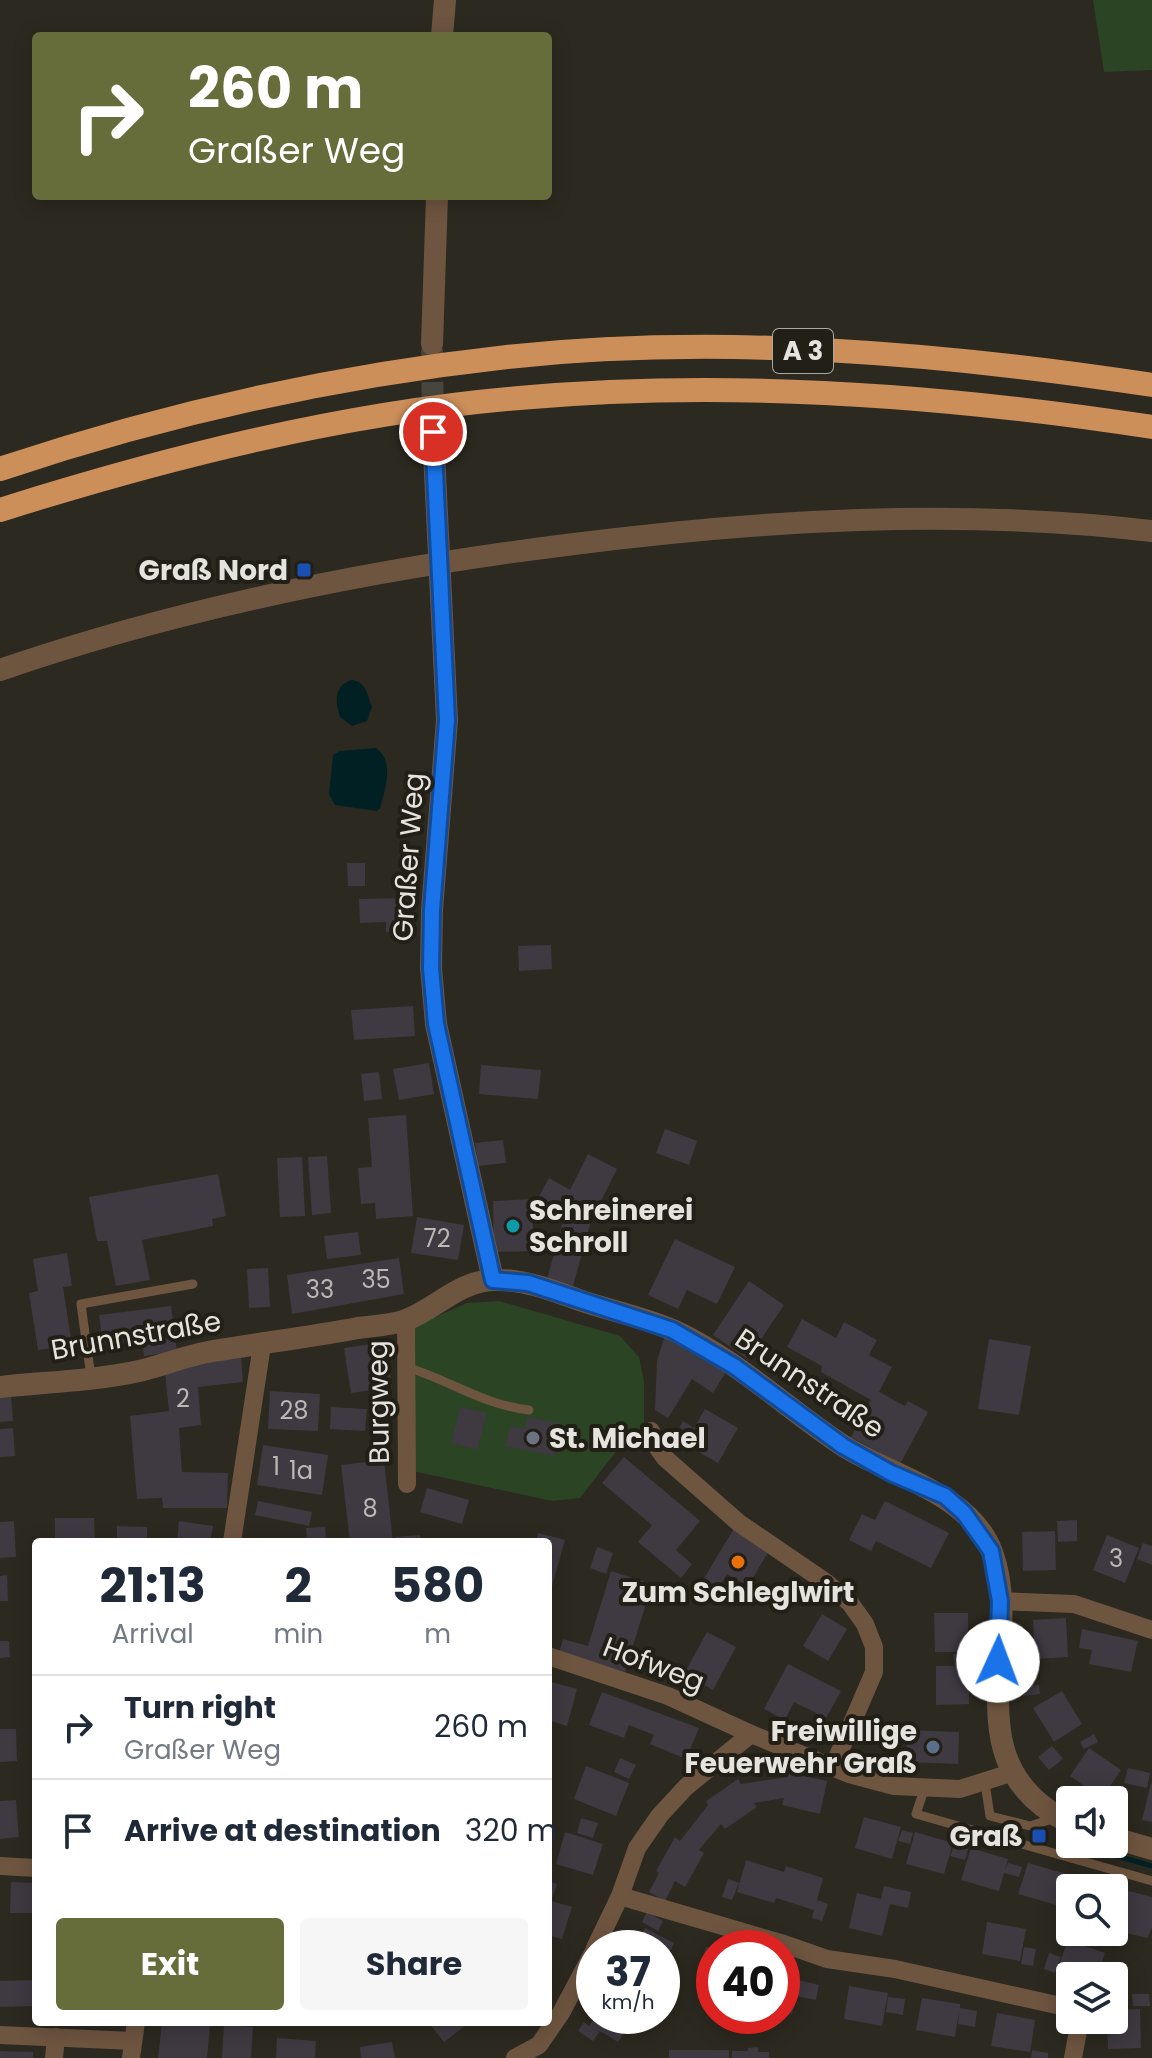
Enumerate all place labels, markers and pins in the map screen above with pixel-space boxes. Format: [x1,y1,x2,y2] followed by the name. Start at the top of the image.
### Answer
[399,398,467,466] pin
[139,551,288,590] place label: Graß Nord
[295,561,313,579] marker: Graß Nord
[529,1191,693,1262] place label: Schreinerei Schroll
[504,1217,522,1235] marker: Schreinerei Schroll
[549,1419,706,1458] place label: St. Michael
[524,1429,542,1447] marker: St. Michael
[729,1553,747,1571] marker: Zum Schleglwirt
[622,1573,854,1612] place label: Zum Schleglwirt
[684,1712,917,1783] place label: Freiwillige Feuerwehr Graß
[924,1738,942,1756] marker: Freiwillige Feuerwehr Graß
[949,1817,1023,1856] place label: Graß
[1030,1827,1048,1845] marker: Graß

